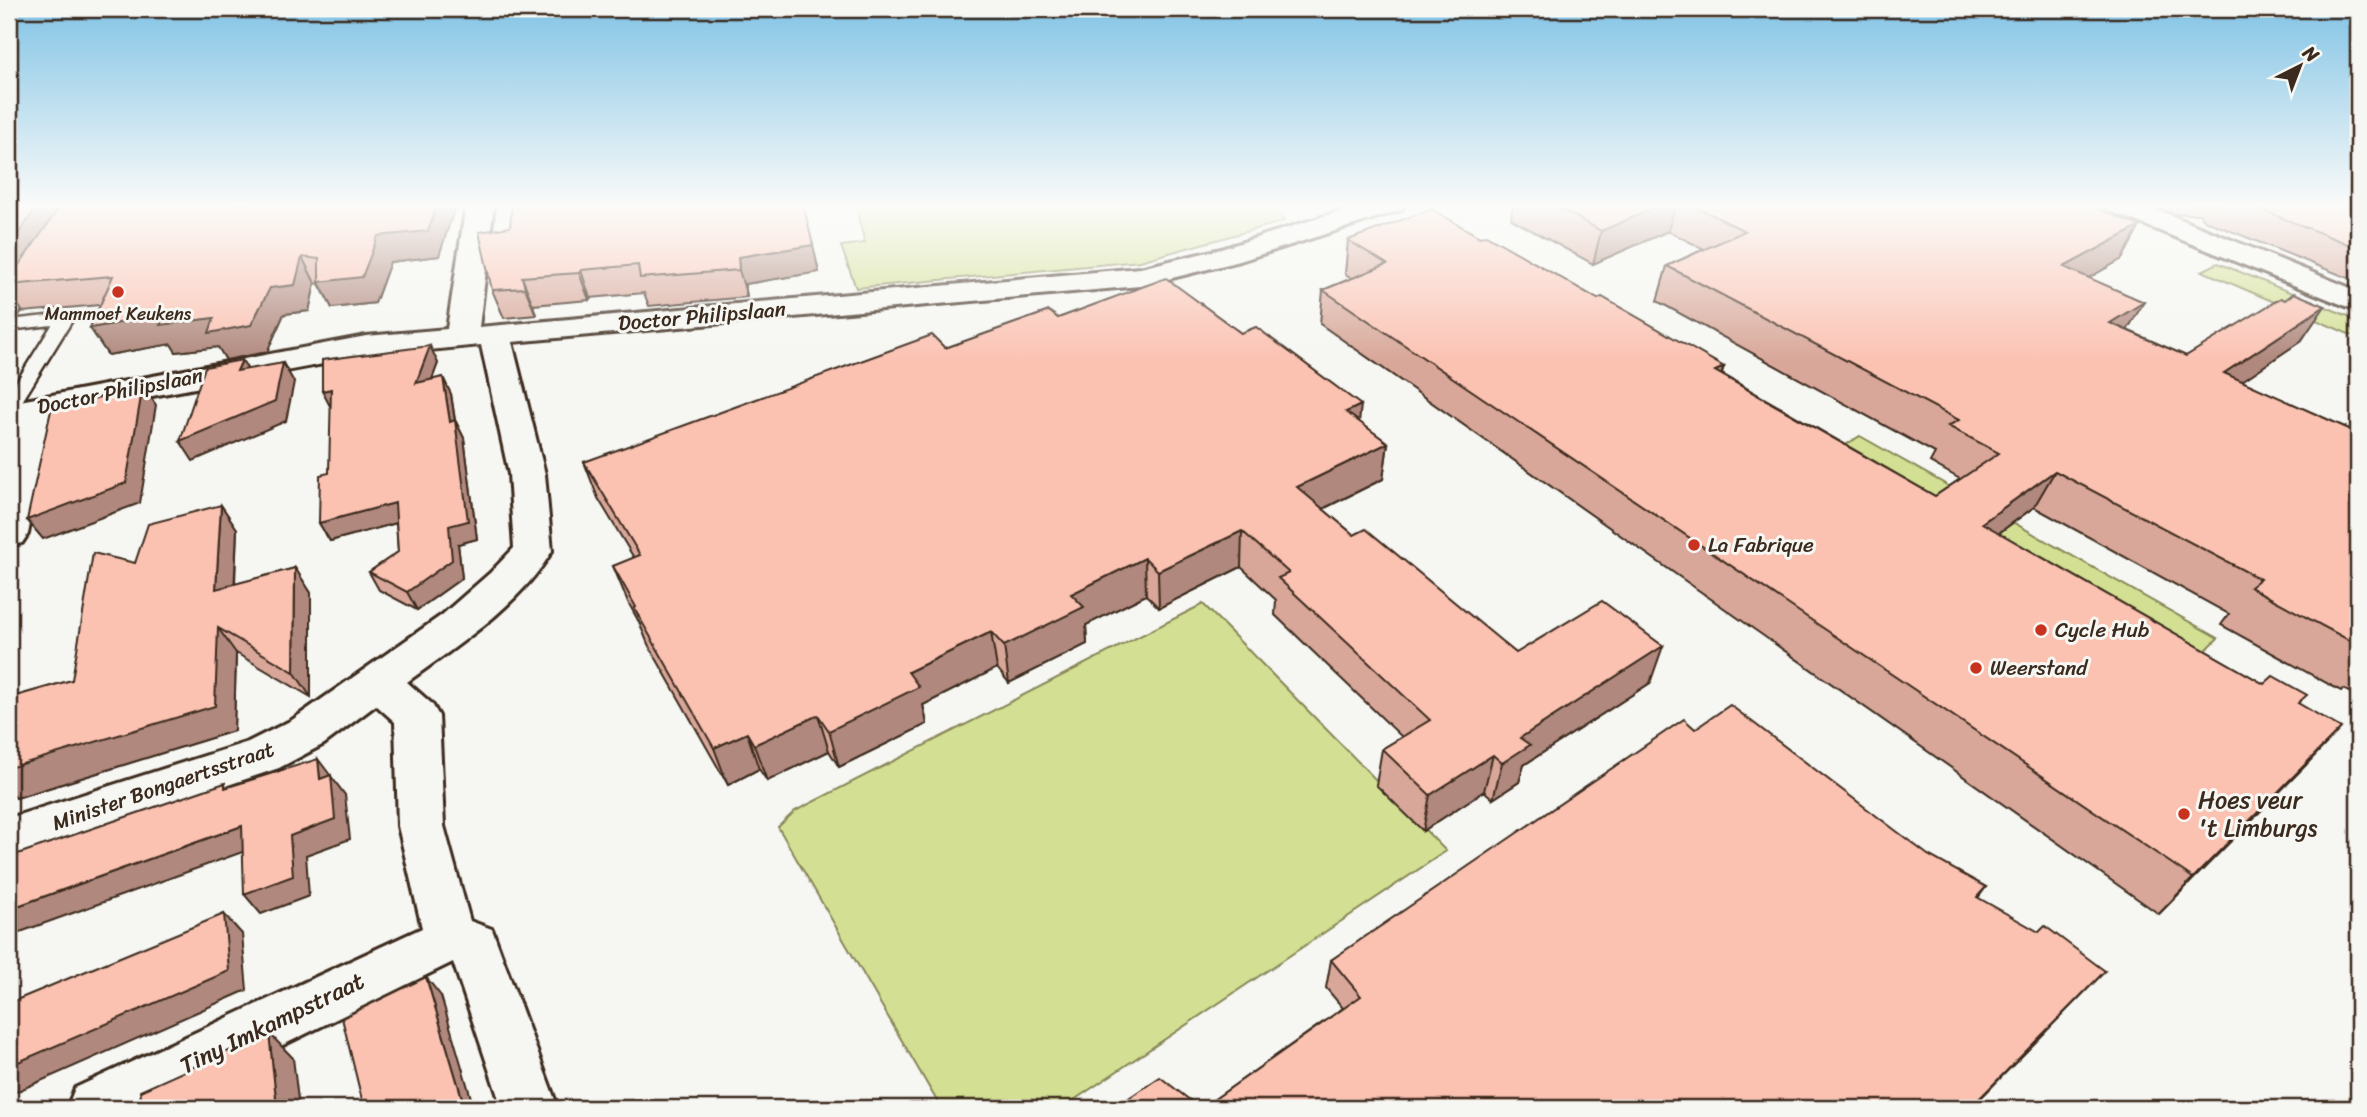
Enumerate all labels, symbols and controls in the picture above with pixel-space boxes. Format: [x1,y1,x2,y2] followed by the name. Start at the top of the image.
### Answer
[2266,32,2336,102] north arrow
[2294,36,2328,71] text: N
[110,284,126,300] marker: Mammoet Keukens
[617,290,787,342] street label: Doctor Philipslaan
[45,298,192,330] place label: Mammoet Keukens
[34,356,206,426] street label: Doctor Philipslaan
[1708,526,1814,564] place label: La Fabrique
[1686,537,1702,553] marker: La Fabrique
[2055,611,2150,649] place label: Cycle Hub
[2033,622,2049,638] marker: Cycle Hub
[1990,649,2089,687] place label: Weerstand
[1968,660,1984,676] marker: Weerstand
[47,730,279,842] street label: Minister Bongaertsstraat
[2198,779,2318,849] place label: Hoes veur 't Limburgs
[2176,806,2192,822] marker: Hoes veur 't Limburgs
[172,960,372,1086] street label: Tiny Imkampstraat

